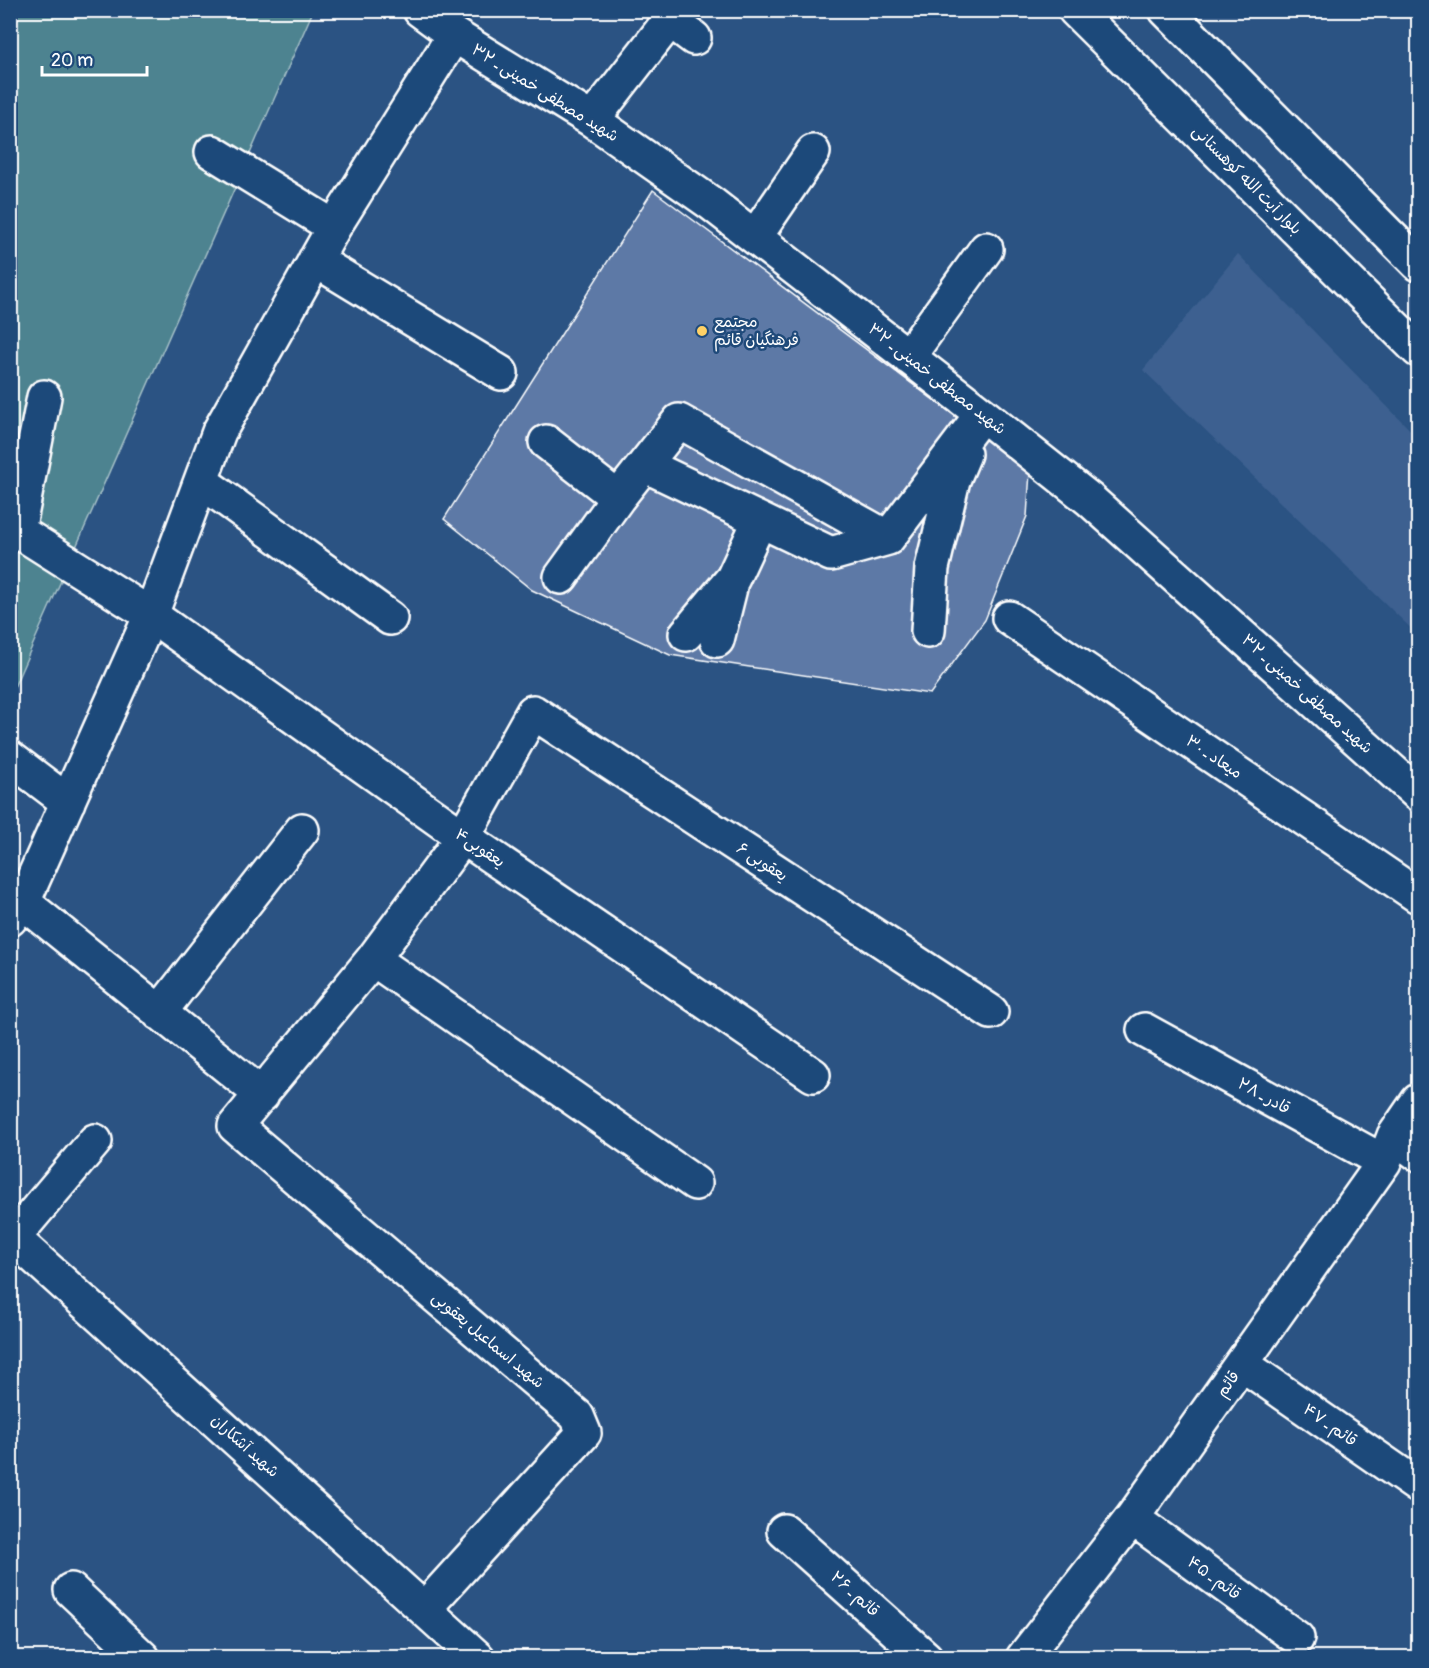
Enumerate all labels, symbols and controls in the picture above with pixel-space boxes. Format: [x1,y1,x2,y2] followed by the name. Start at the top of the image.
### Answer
[42,39,147,77] scale bar
[468,40,622,146] street label: شهید مصطفی خمینی ـ ۳۲
[51,49,93,72] text: 20 m
[1188,121,1306,239] street label: بلوار آیت الله کوهستانی
[714,312,799,352] place label: مجتمع فرهنگیان قائم
[864,319,1010,439] street label: شهید مصطفی خمینی ـ ۳۲
[695,324,709,338] marker: مجتمع فرهنگیان قائم
[1237,630,1377,758] street label: شهید مصطفی خمینی ـ ۳۲
[1182,731,1246,783] street label: میعاد ـ ۳۰
[451,824,509,872] street label: یعقوبی۴
[733,838,791,886] street label: یعقوبی ۶
[1234,1073,1294,1119] street label: قادر ـ ۲۸
[428,1287,548,1393] street label: شهید اسماعیل یعقوبی
[1212,1367,1246,1402] street label: قائم
[1298,1399,1361,1453] street label: قائم ـ ۴۷
[207,1410,283,1482] street label: شهید آشکاران
[1182,1552,1245,1606] street label: قائم ـ ۴۵
[825,1567,884,1623] street label: قائم ـ ۲۶

